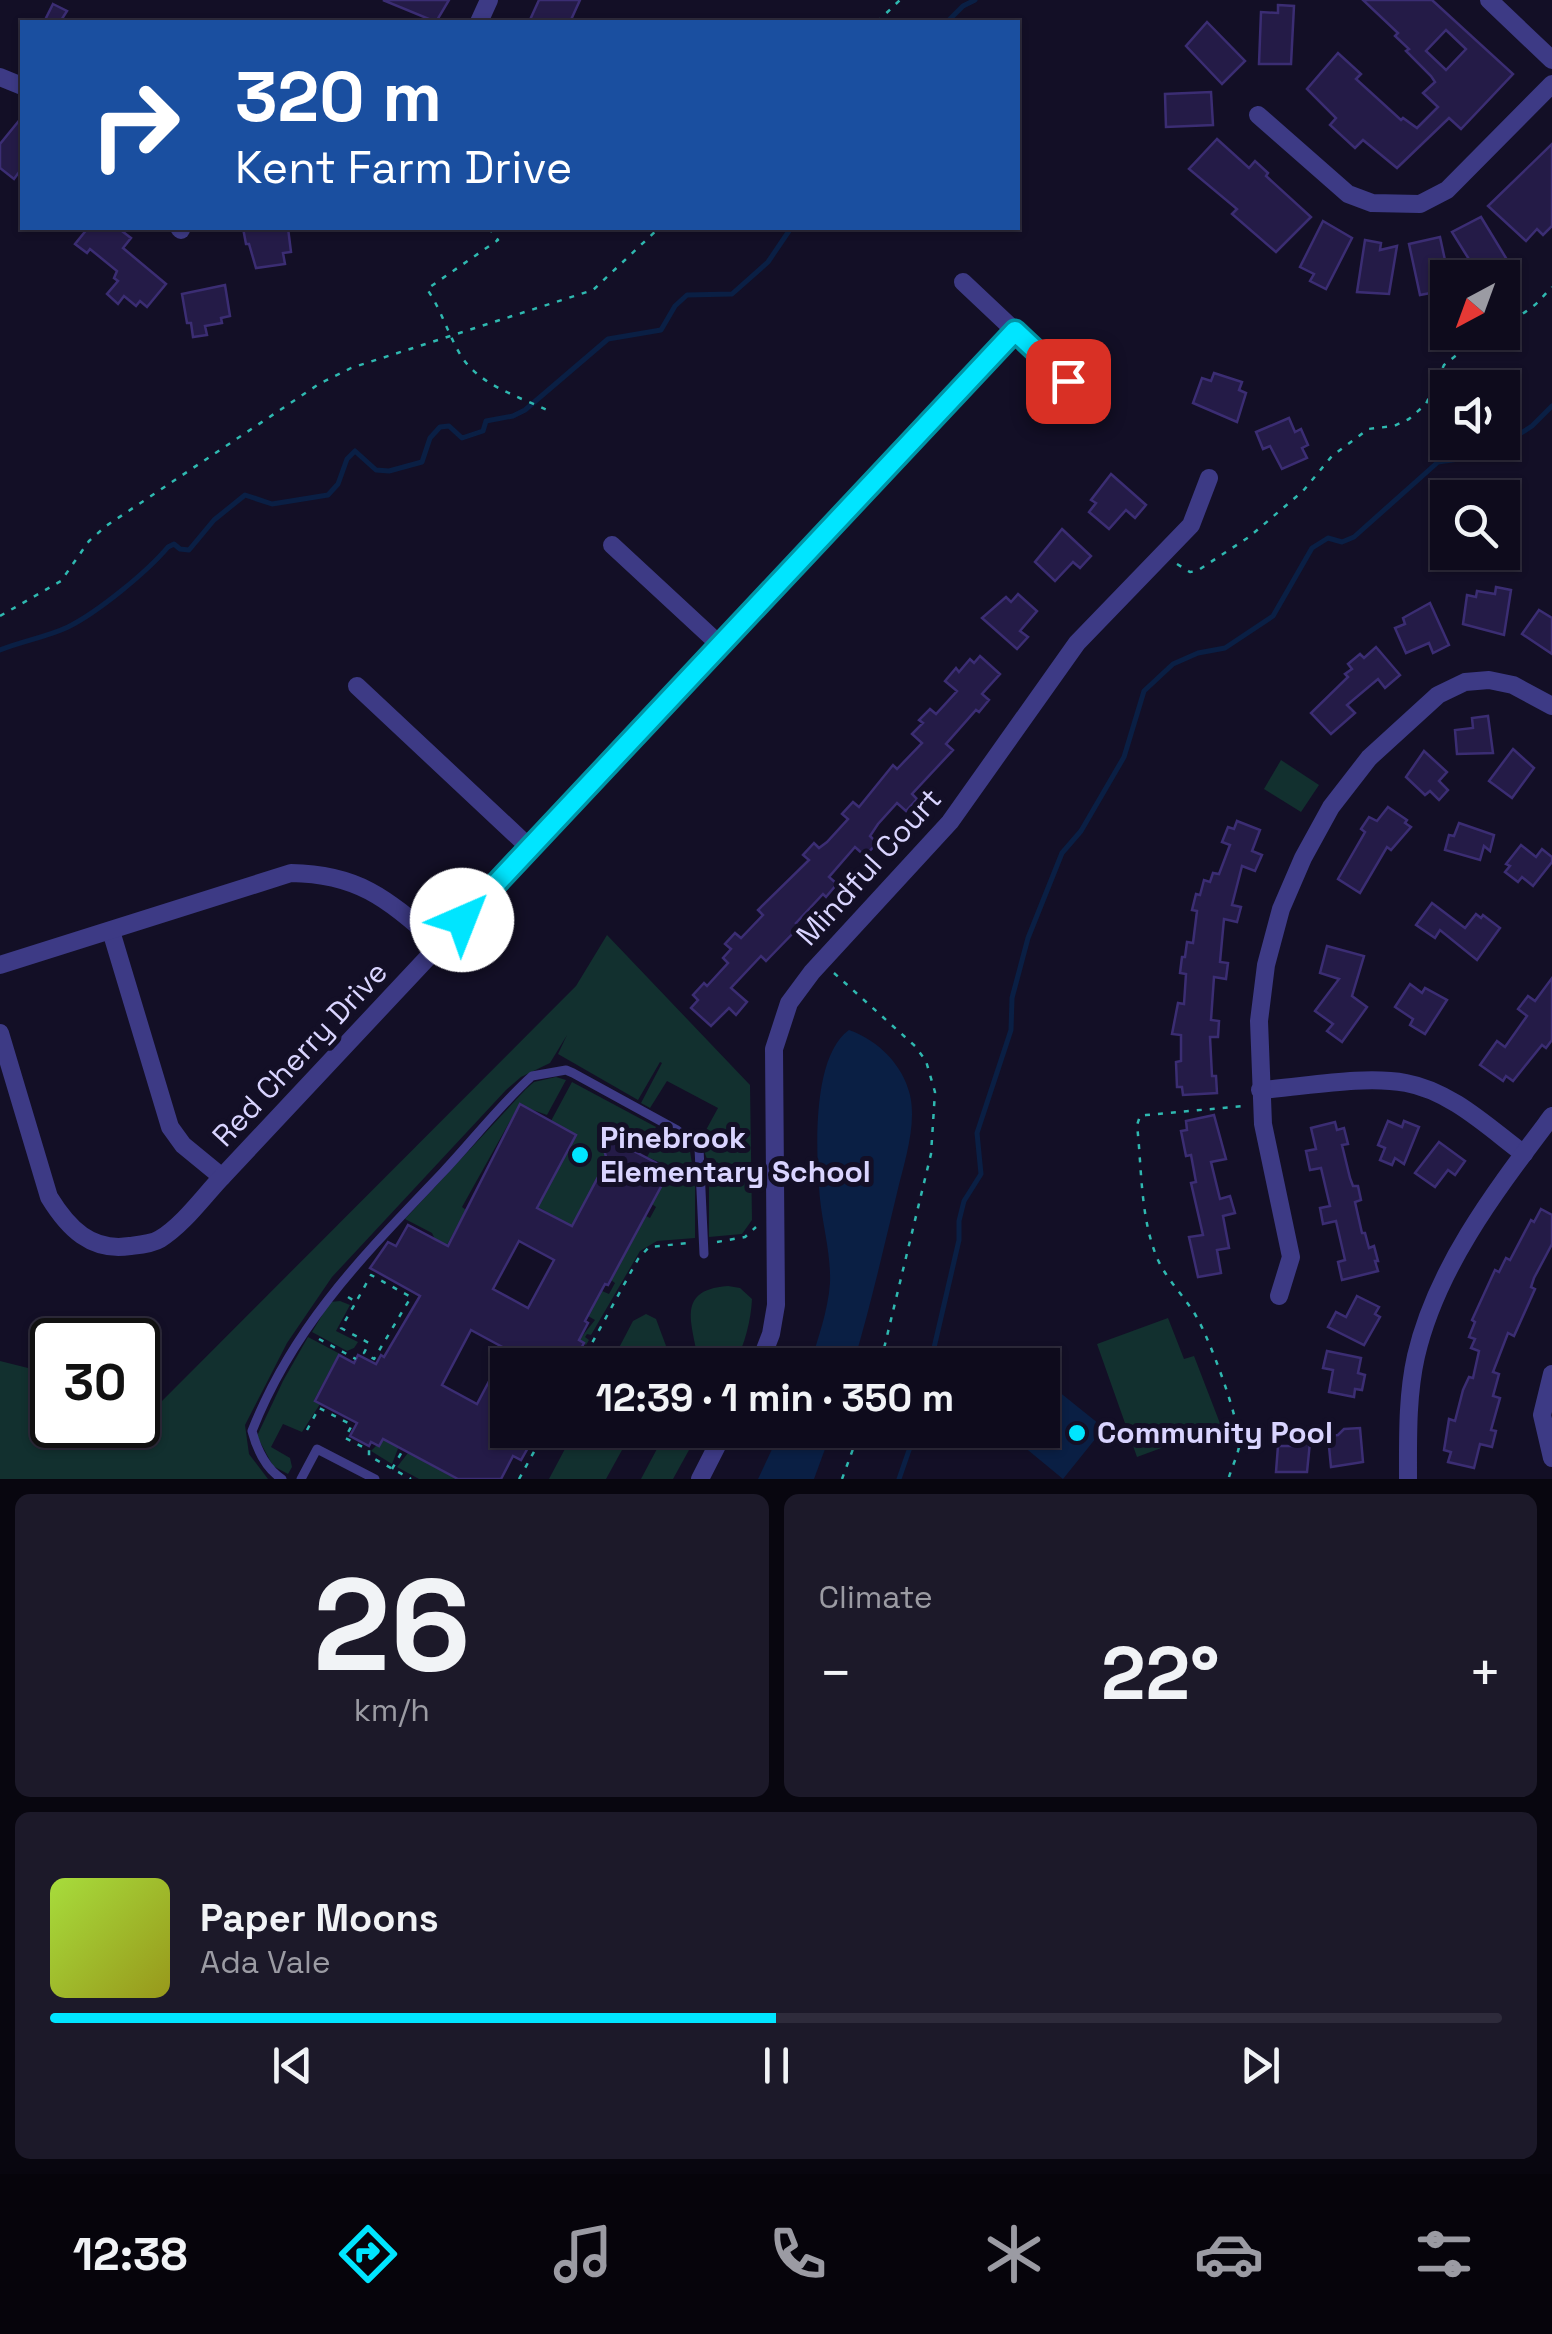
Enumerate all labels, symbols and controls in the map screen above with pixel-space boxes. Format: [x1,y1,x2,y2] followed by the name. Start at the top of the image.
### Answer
[235,52,442,141] text: 320 m
[70,60,200,190] icon: right
[235,139,572,196] text: Kent Farm Drive
[1430,260,1520,350] north arrow
[1430,260,1520,570] map controls
[1026,339,1111,424] pin
[1041,354,1096,409] icon: arrive
[1430,370,1520,460] button: sound
[1430,480,1520,570] button: search
[788,780,950,954] street label: Mindful Court
[410,868,514,972] position arrow
[204,953,396,1155] street label: Red Cherry Drive
[600,1118,871,1191] place label: Pinebrook Elementary School
[569,1144,591,1166] marker: Pinebrook Elementary School
[30,1318,160,1448] speed limit sign: 30
[596,1374,954,1422] text: 12:39 · 1 min · 350 m
[1097,1413,1333,1452] place label: Community Pool
[1066,1422,1088,1444] marker: Community Pool
[313,1542,471,1708] text: 26
[819,1577,933,1617] text: Climate
[1101,1625,1220,1721] text: 22°
[819,1638,853,1708] text: −
[1468,1638,1502,1708] text: +
[354,1690,430,1730] text: km/h
[200,1894,439,1942] text: Paper Moons
[200,1942,331,1982] text: Ada Vale
[265,2038,320,2093] icon: previous
[749,2038,804,2093] icon: pause
[1233,2038,1288,2093] icon: next
[333,2219,403,2289] icon: directions
[548,2219,618,2289] icon: music
[763,2219,833,2289] icon: phone
[979,2219,1049,2289] icon: climate
[1194,2219,1264,2289] icon: car
[1409,2219,1479,2289] icon: filters
[73,2226,187,2283] text: 12:38

